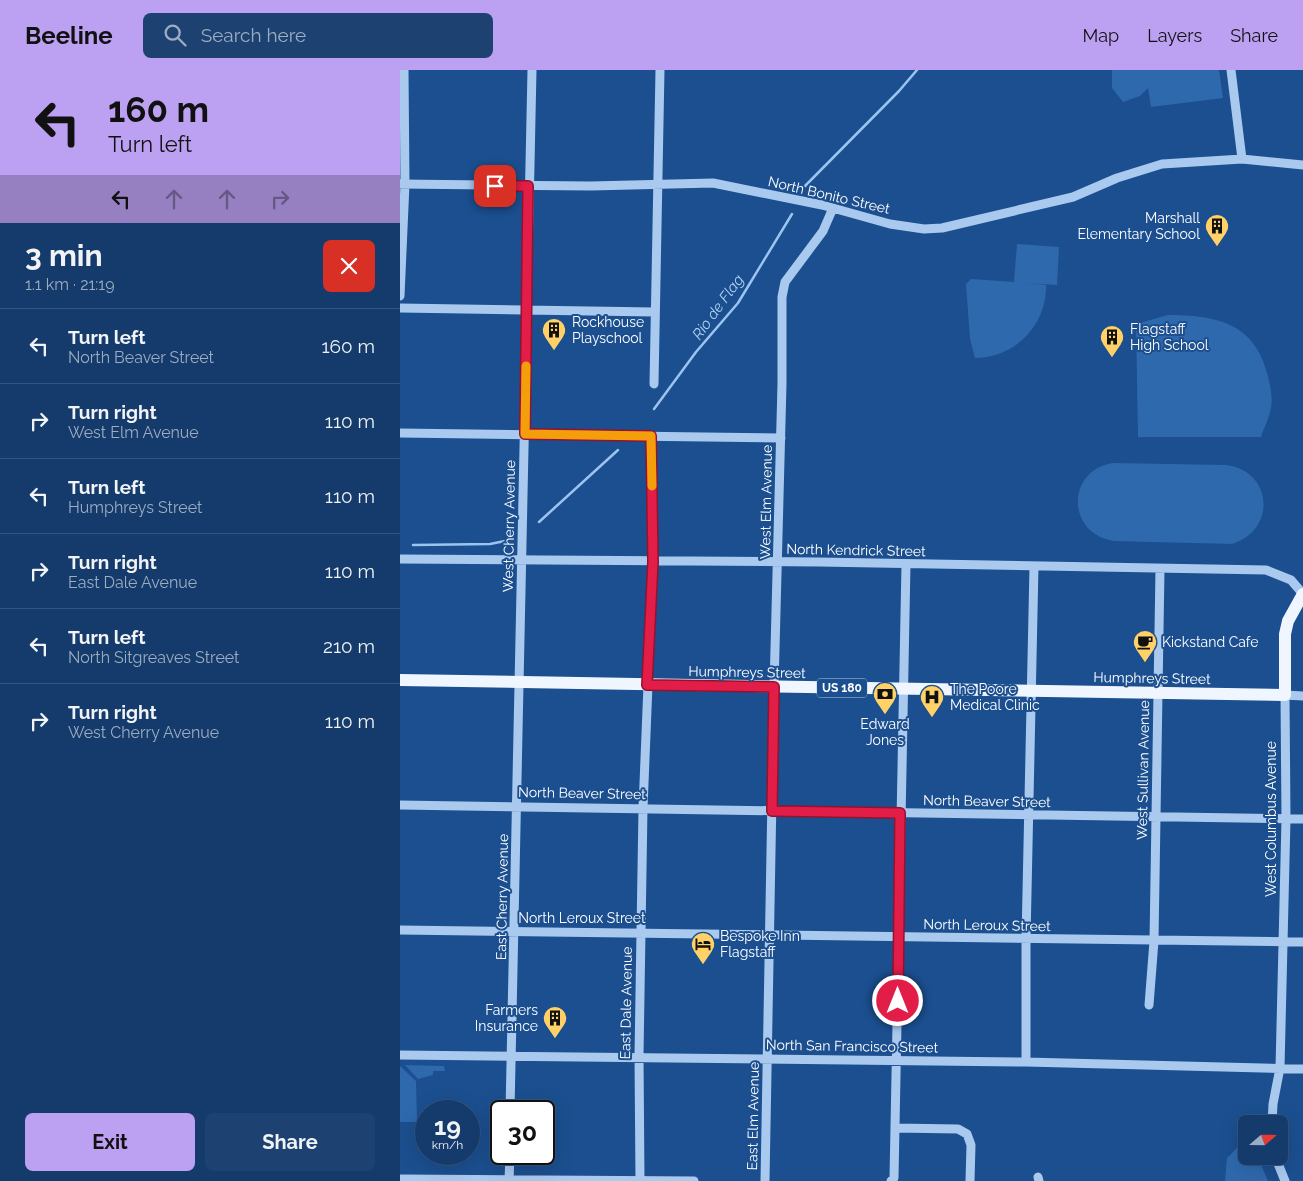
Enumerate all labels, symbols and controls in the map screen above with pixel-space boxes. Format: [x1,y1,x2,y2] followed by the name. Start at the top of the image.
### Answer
[143,13,493,58] search box
[25,21,113,50] text: Beeline
[161,21,189,49] icon: search
[201,24,306,46] text: Search here
[1083,25,1119,46] text: Map
[1147,25,1202,46] text: Layers
[1230,25,1278,46] text: Share
[108,89,209,130] text: 160 m
[25,90,90,155] icon: left
[108,131,192,157] text: Turn left
[474,165,516,207] pin
[481,172,509,200] icon: arrive
[767,173,892,217] street label: North Bonito Street
[107,185,135,213] icon: left
[160,185,188,213] icon: ahead
[213,185,241,213] icon: ahead
[266,185,294,213] icon: right
[1077,210,1200,242] place label: Marshall Elementary School
[1204,213,1230,247] building icon: Marshall Elementary School
[25,238,103,273] text: 3 min
[323,240,375,292] button: close
[688,271,748,343] water label: Rio de Flag
[25,275,115,294] text: 1.1 km · 21:19
[572,314,644,346] place label: Rockhouse Playschool
[541,317,567,351] building icon: Rockhouse Playschool
[1130,321,1209,353] place label: Flagstaff High School
[1099,324,1125,358] building icon: Flagstaff High School
[68,326,145,348] text: Turn left
[25,332,53,360] icon: left
[321,335,375,357] text: 160 m
[68,348,214,367] text: North Beaver Street
[68,401,157,423] text: Turn right
[25,407,53,435] icon: right
[325,410,375,432] text: 110 m
[68,423,199,442] text: West Elm Avenue
[757,445,775,559] street label: West Elm Avenue
[500,460,518,592] street label: West Cherry Avenue
[68,476,145,498] text: Turn left
[25,482,53,510] icon: left
[325,485,375,507] text: 110 m
[68,498,202,517] text: Humphreys Street
[786,541,926,559] street label: North Kendrick Street
[68,551,157,573] text: Turn right
[25,557,53,585] icon: right
[325,560,375,582] text: 110 m
[68,573,197,592] text: East Dale Avenue
[68,626,145,648] text: Turn left
[1132,629,1158,663] cafe icon: Kickstand Cafe
[25,632,53,660] icon: left
[1162,634,1258,650] place label: Kickstand Cafe
[323,635,375,657] text: 210 m
[68,648,239,667] text: North Sitgreaves Street
[688,663,806,681] street label: Humphreys Street
[1093,669,1211,687] street label: Humphreys Street
[817,678,867,698] road number: US 180
[872,681,898,715] bank icon: Edward Jones
[950,681,1040,713] place label: The Poore Medical Clinic
[919,684,945,718] hospital icon: The Poore Medical Clinic
[1134,700,1152,840] street label: West Sullivan Avenue
[68,701,157,723] text: Turn right
[25,707,53,735] icon: right
[325,710,375,732] text: 110 m
[860,716,910,748] place label: Edward Jones
[68,723,219,742] text: West Cherry Avenue
[1263,741,1279,897] street label: West Columbus Avenue
[518,784,646,802] street label: North Beaver Street
[923,792,1051,810] street label: North Beaver Street
[493,834,511,960] street label: East Cherry Avenue
[518,910,646,926] street label: North Leroux Street
[923,916,1051,934] street label: North Leroux Street
[720,928,800,960] place label: Bespoke Inn Flagstaff
[690,931,716,965] hotel icon: Bespoke Inn Flagstaff
[617,946,635,1060] street label: East Dale Avenue
[871,974,923,1026] position arrow
[475,1002,538,1034] place label: Farmers Insurance
[542,1005,568,1039] building icon: Farmers Insurance
[766,1036,939,1056] street label: North San Francisco Street
[744,1062,762,1170] street label: East Elm Avenue
[490,1100,555,1165] speed limit sign: 30
[434,1111,461,1141] text: 19
[25,1113,195,1171] button: Exit
[205,1113,375,1171] button: Share
[1238,1115,1288,1165] north arrow
[1238,1115,1288,1165] map controls
[432,1138,463,1152] text: km/h

